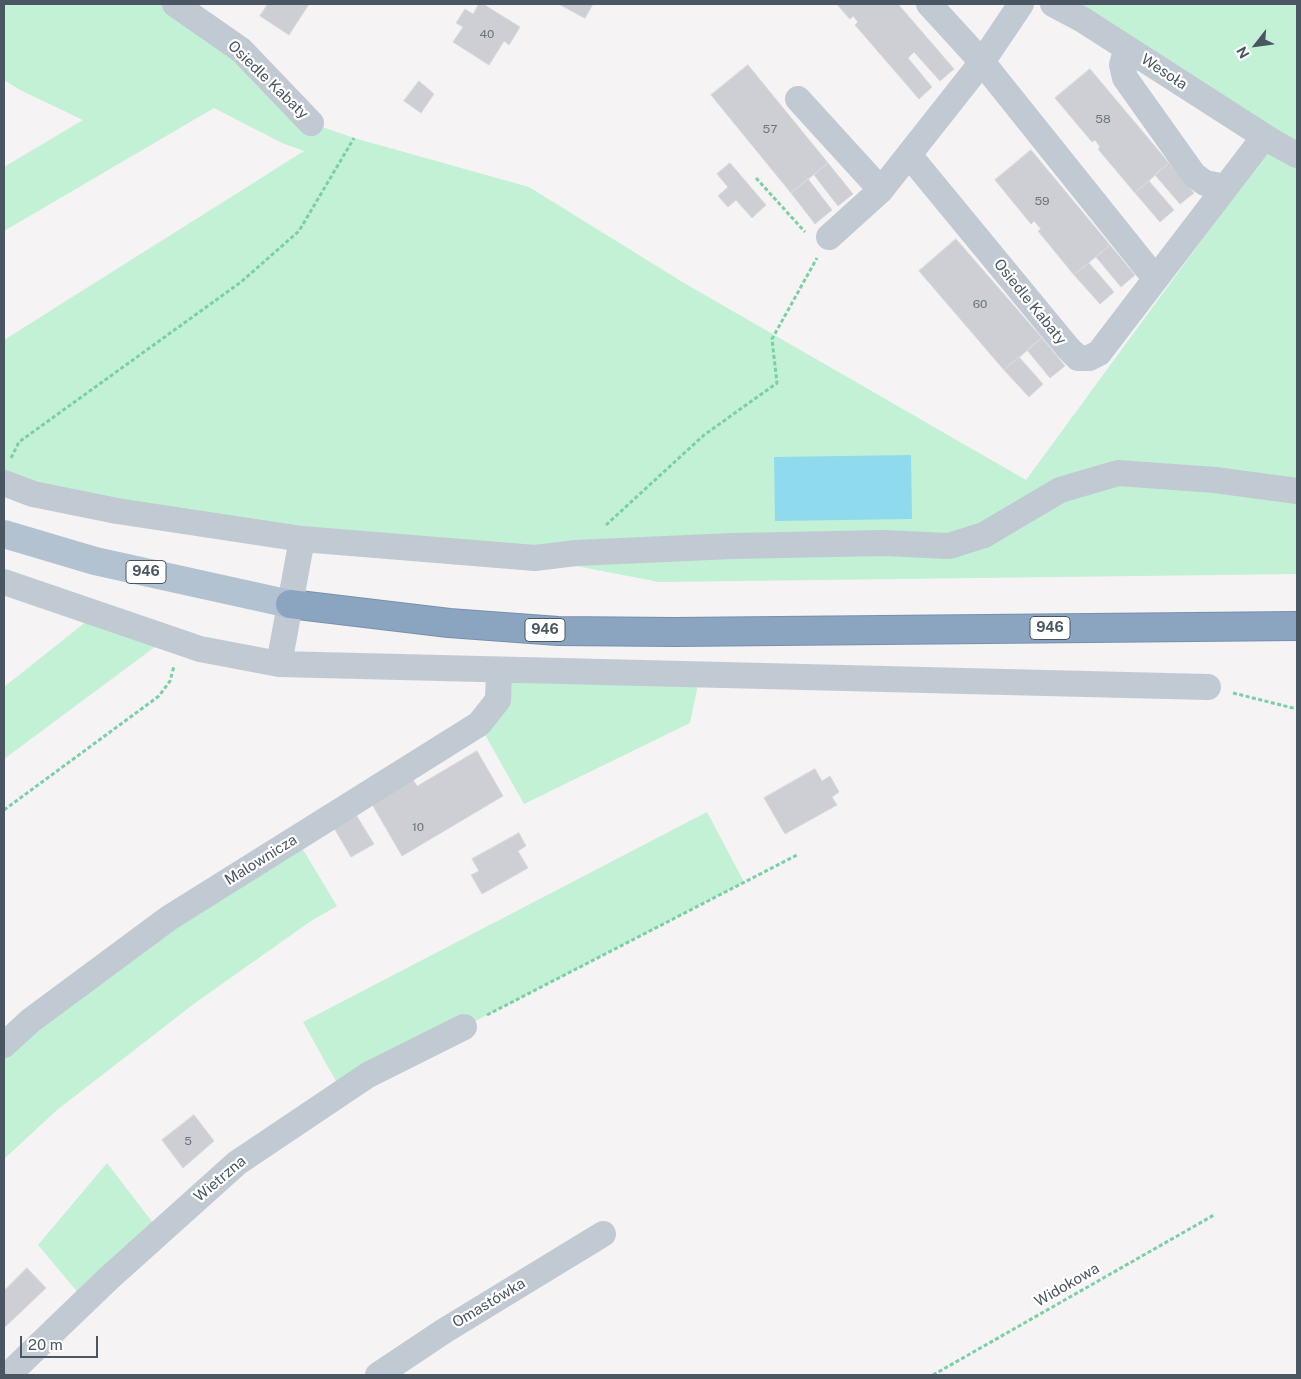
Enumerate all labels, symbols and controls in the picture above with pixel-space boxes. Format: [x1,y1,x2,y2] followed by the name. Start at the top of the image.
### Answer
[1231,20,1281,70] north arrow
[480,27,494,41] house number: 40
[224,37,312,123] street label: Osiedle Kabaty
[1233,44,1253,61] text: N
[1138,50,1190,94] street label: Wesoła
[1095,112,1111,126] house number: 58
[763,122,777,136] house number: 57
[1034,194,1050,208] house number: 59
[990,255,1070,349] street label: Osiedle Kabaty
[973,297,987,311] house number: 60
[126,560,166,584] road number: 946
[1030,616,1070,640] road number: 946
[525,618,565,642] road number: 946
[412,820,424,834] house number: 10
[222,831,300,889] street label: Malownicza
[184,1134,192,1148] house number: 5
[190,1152,250,1206] street label: Wietrzna
[1031,1259,1103,1311] street label: Widokowa
[449,1274,529,1332] street label: Omastówka
[22,1326,100,1358] scale bar
[28,1336,63,1353] text: 20 m

